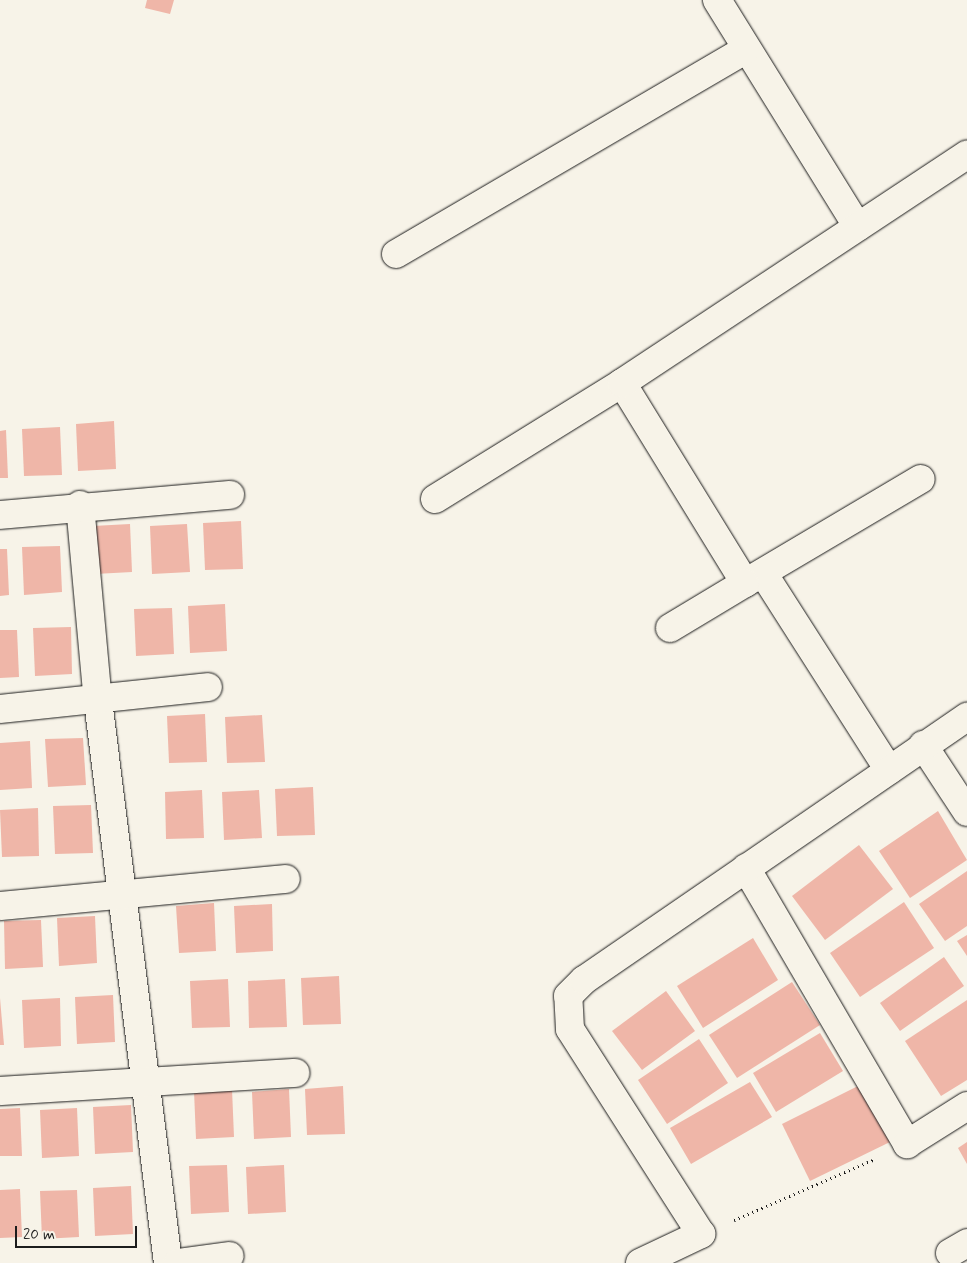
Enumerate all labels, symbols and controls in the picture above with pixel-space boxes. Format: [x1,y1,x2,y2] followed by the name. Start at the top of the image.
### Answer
[18,1216,140,1248] scale bar
[23,1225,55,1245] text: 20 m

